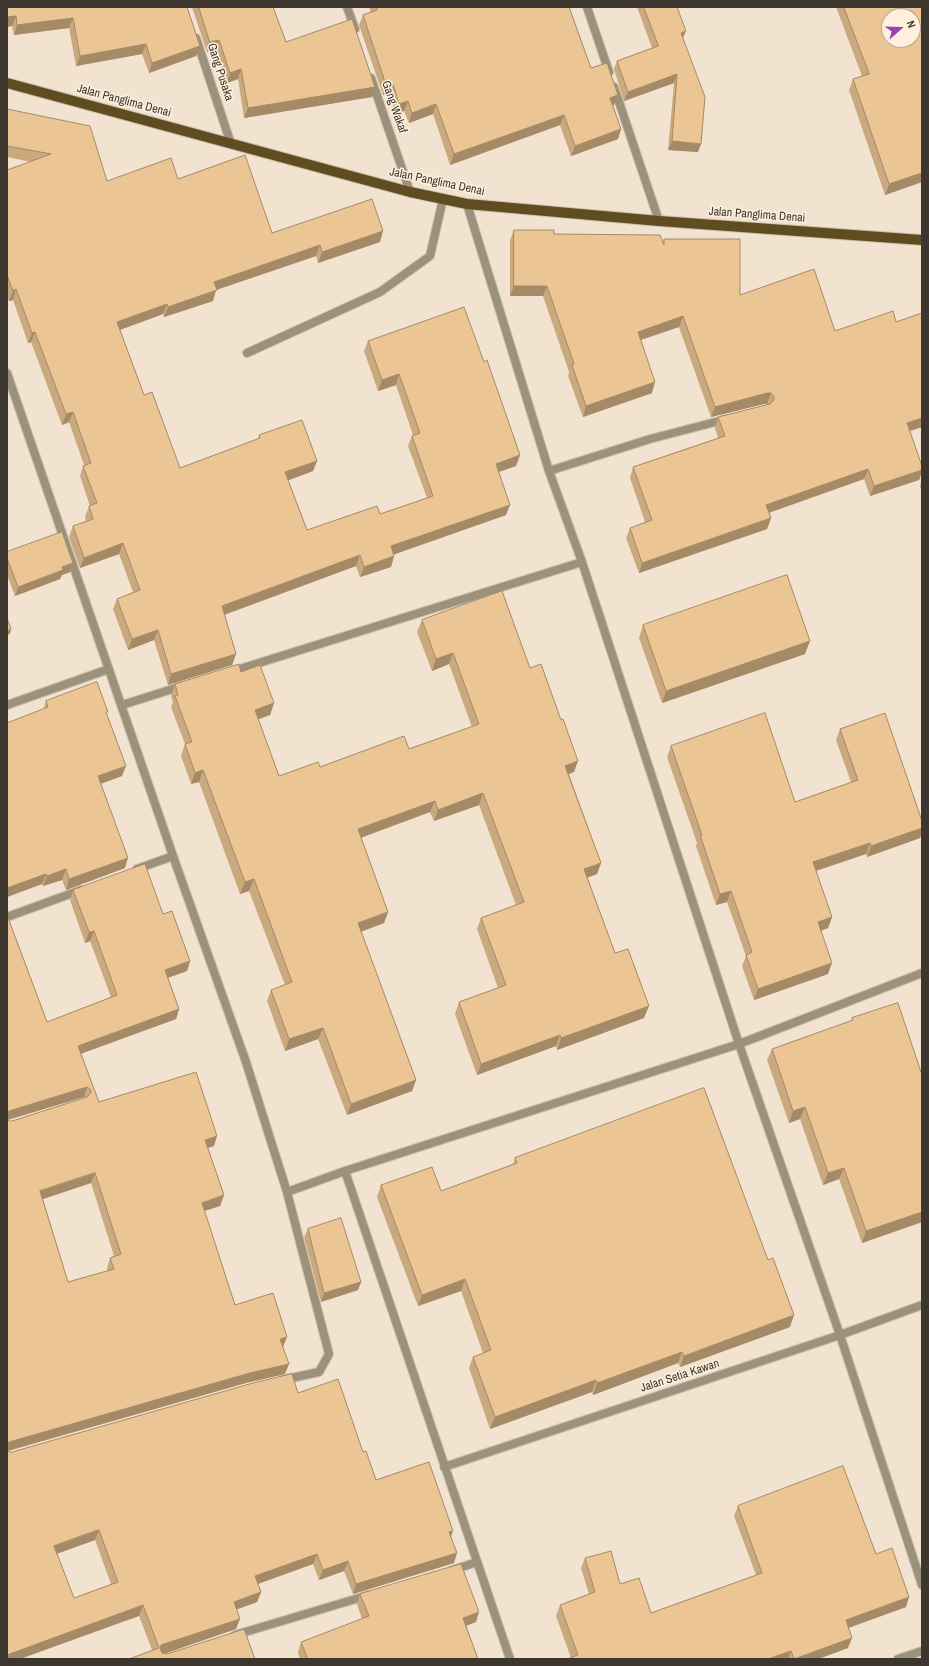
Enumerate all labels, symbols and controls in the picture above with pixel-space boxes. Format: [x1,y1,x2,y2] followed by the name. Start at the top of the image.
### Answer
[881,8,921,48] north arrow
[904,19,919,30] text: N
[204,41,236,103] street label: Gang Pusaka
[378,79,410,135] street label: Gang Wakaf
[75,82,173,120] street label: Jalan Panglima Denai
[388,165,486,199] street label: Jalan Panglima Denai
[708,204,806,226] street label: Jalan Panglima Denai
[639,1356,721,1396] street label: Jalan Setia Kawan

